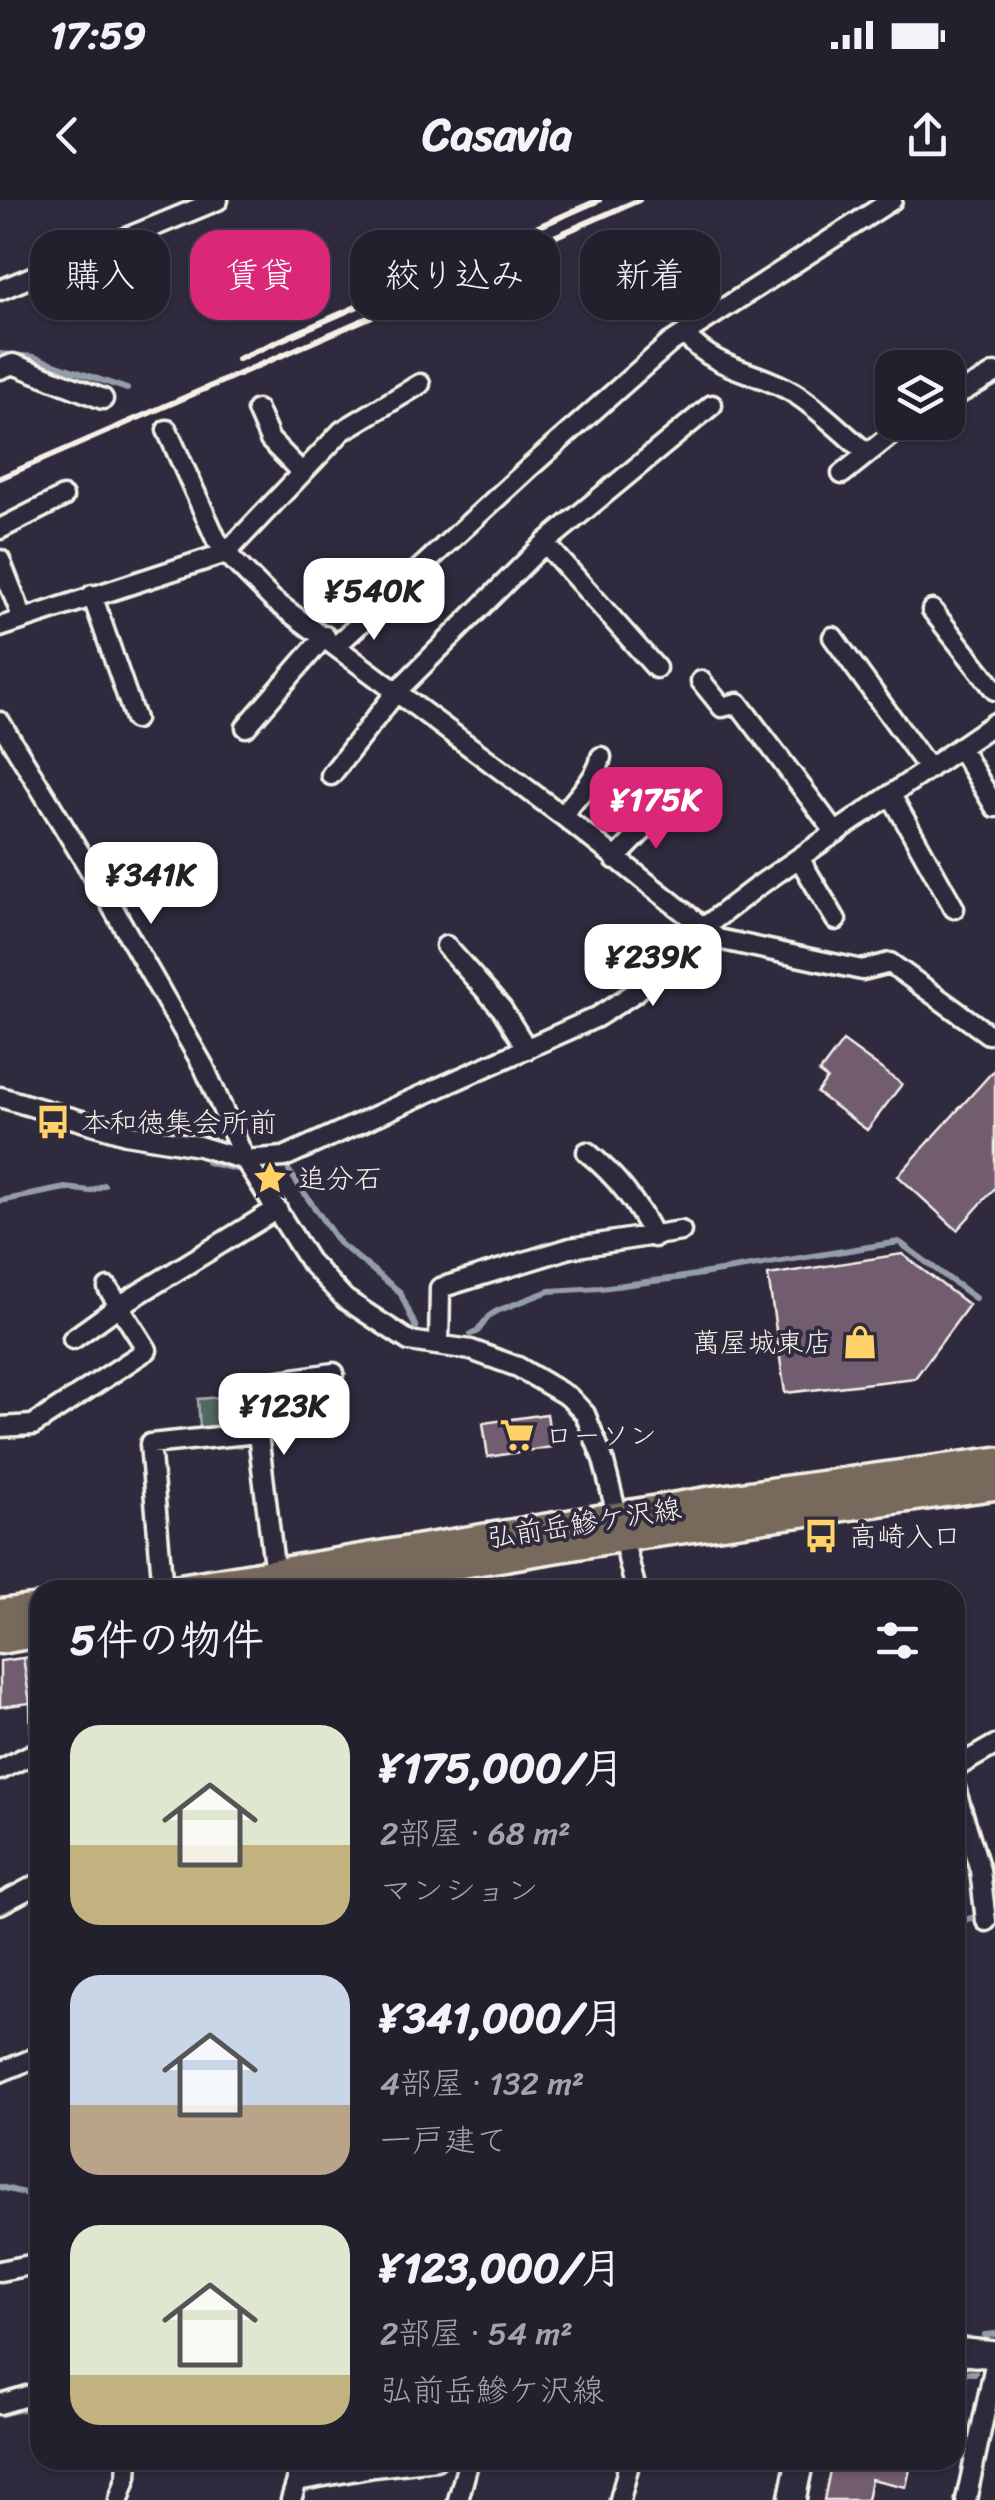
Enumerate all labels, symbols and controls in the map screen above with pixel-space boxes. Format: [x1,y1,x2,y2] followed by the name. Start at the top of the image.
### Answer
[50,2,146,69] text: 17:59
[423,95,572,175] text: Casavia
[40,108,95,163] icon: back
[900,108,955,163] icon: share
[30,230,170,320] chip: 購入
[190,230,330,320] chip: 賃貸
[350,230,560,320] chip: 絞り込み
[580,230,720,320] chip: 新着
[875,350,965,440] map controls
[875,350,965,440] button: layers
[304,558,444,643] pin: ¥540K
[326,562,423,619] text: ¥540K
[586,767,726,852] pin: ¥175K
[612,771,700,828] text: ¥175K
[81,842,221,927] pin: ¥341K
[107,846,195,903] text: ¥341K
[583,924,723,1009] pin: ¥239K
[607,928,699,985] text: ¥239K
[81,1098,277,1147] place label: 本和徳集会所前
[34,1103,72,1141] bus stop icon: 本和徳集会所前
[298,1154,382,1203] place label: 追分石
[251,1159,289,1197] place icon: 追分石
[692,1318,832,1367] place label: 萬屋城東店
[841,1323,879,1361] shop icon: 萬屋城東店
[214,1373,354,1458] pin: ¥123K
[241,1377,327,1434] text: ¥123K
[545,1411,657,1460] place label: ローソン
[498,1416,536,1454] supermarket icon: ローソン
[483,1483,685,1563] street label: 弘前岳鰺ケ沢線
[849,1512,961,1561] place label: 高崎入口
[802,1517,840,1555] bus stop icon: 高崎入口
[70,1603,264,1677] text: 5件の物件
[870,1613,925,1668] icon: filters
[380,1731,625,1805] text: ¥175,000/月
[150,1765,270,1885] icon: home
[380,1805,571,1862] text: 2部屋 · 68 m²
[380,1862,539,1919] text: マンション
[380,1981,624,2055] text: ¥341,000/月
[150,2015,270,2135] icon: home
[380,2055,584,2112] text: 4部屋 · 132 m²
[380,2112,508,2169] text: 一戸建て
[380,2231,622,2305] text: ¥123,000/月
[150,2265,270,2385] icon: home
[380,2305,573,2362] text: 2部屋 · 54 m²
[380,2362,604,2419] text: 弘前岳鰺ケ沢線

